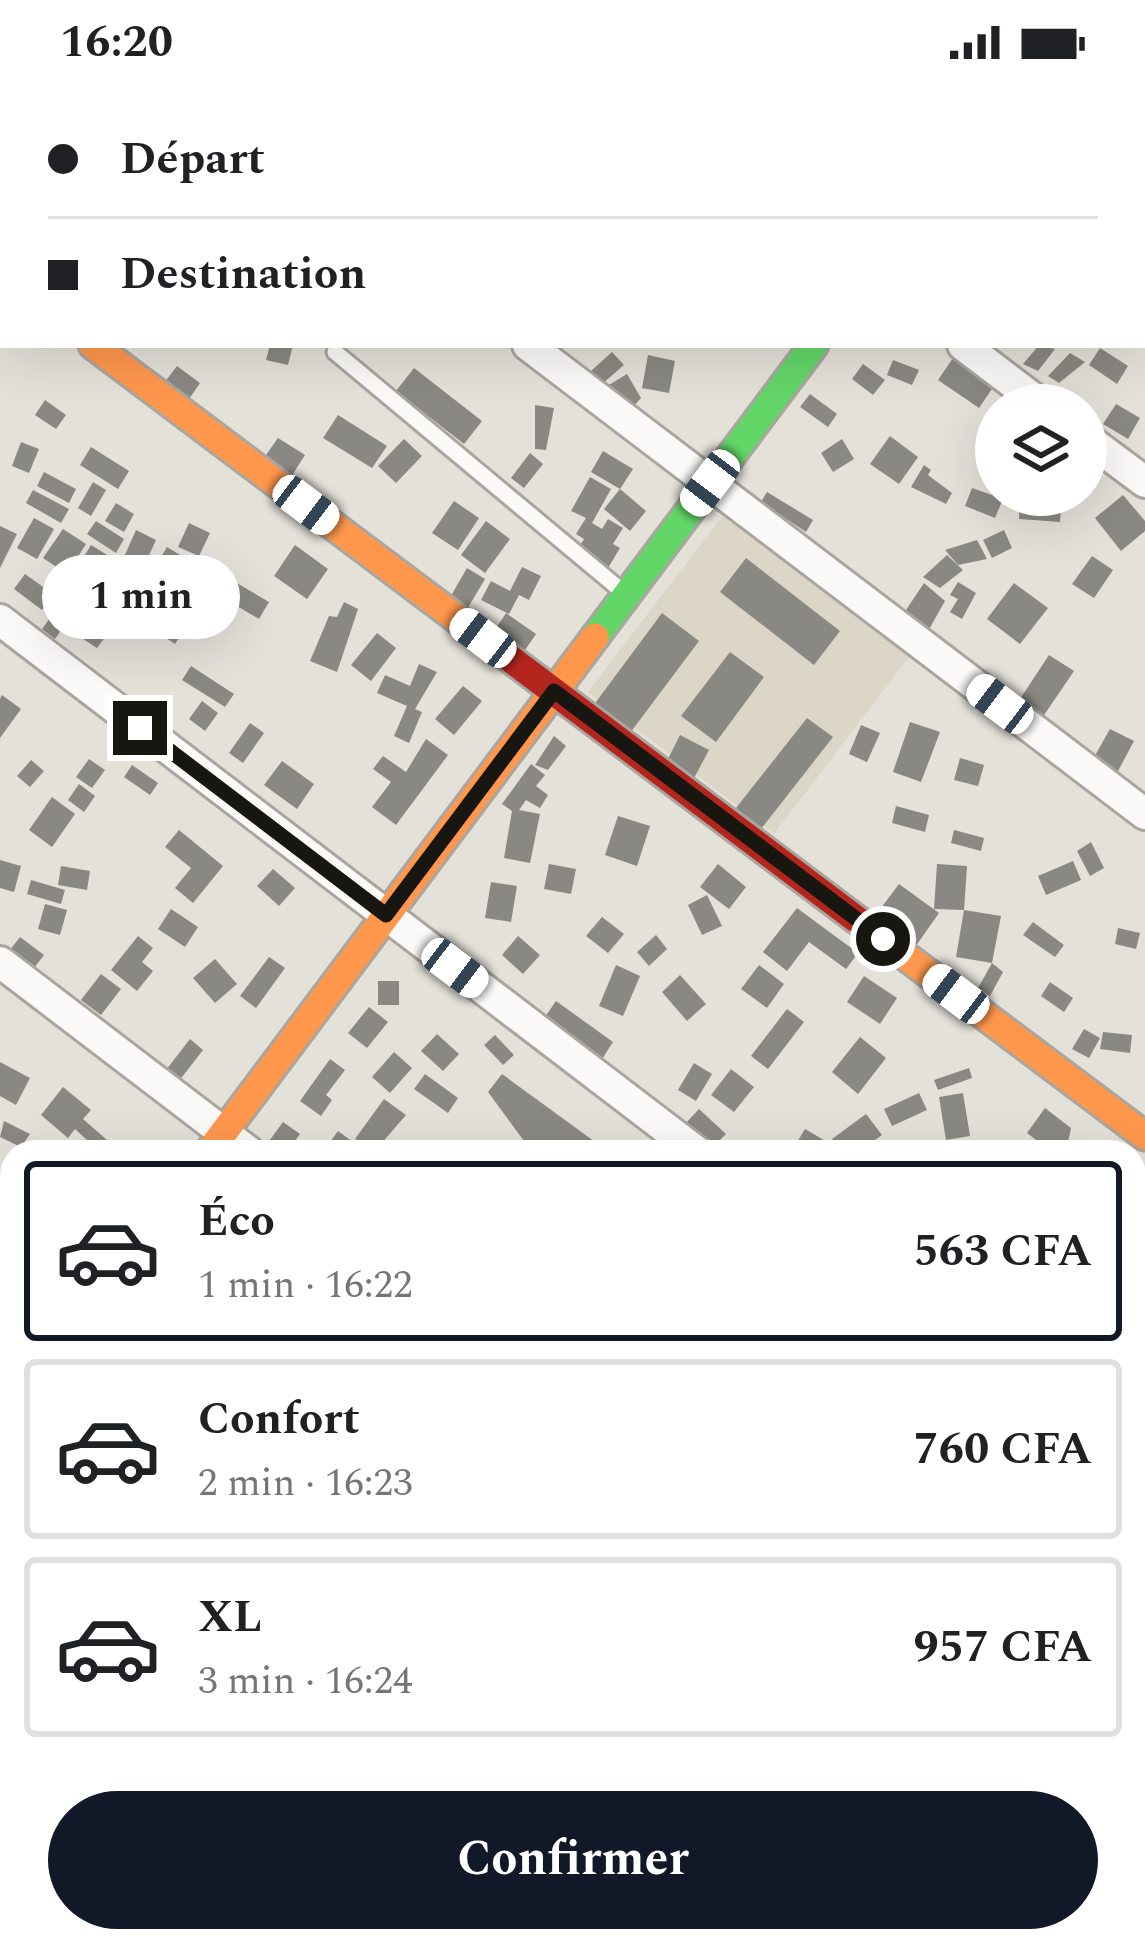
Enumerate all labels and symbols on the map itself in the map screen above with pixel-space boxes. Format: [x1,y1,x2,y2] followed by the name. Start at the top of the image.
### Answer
[674,443,746,523] car
[266,469,346,541] car
[41,554,239,638] callout: 1 min
[443,602,523,674] car
[960,668,1040,740] car
[113,701,167,755] route end
[856,912,910,966] route start
[415,932,495,1004] car
[916,958,996,1030] car

